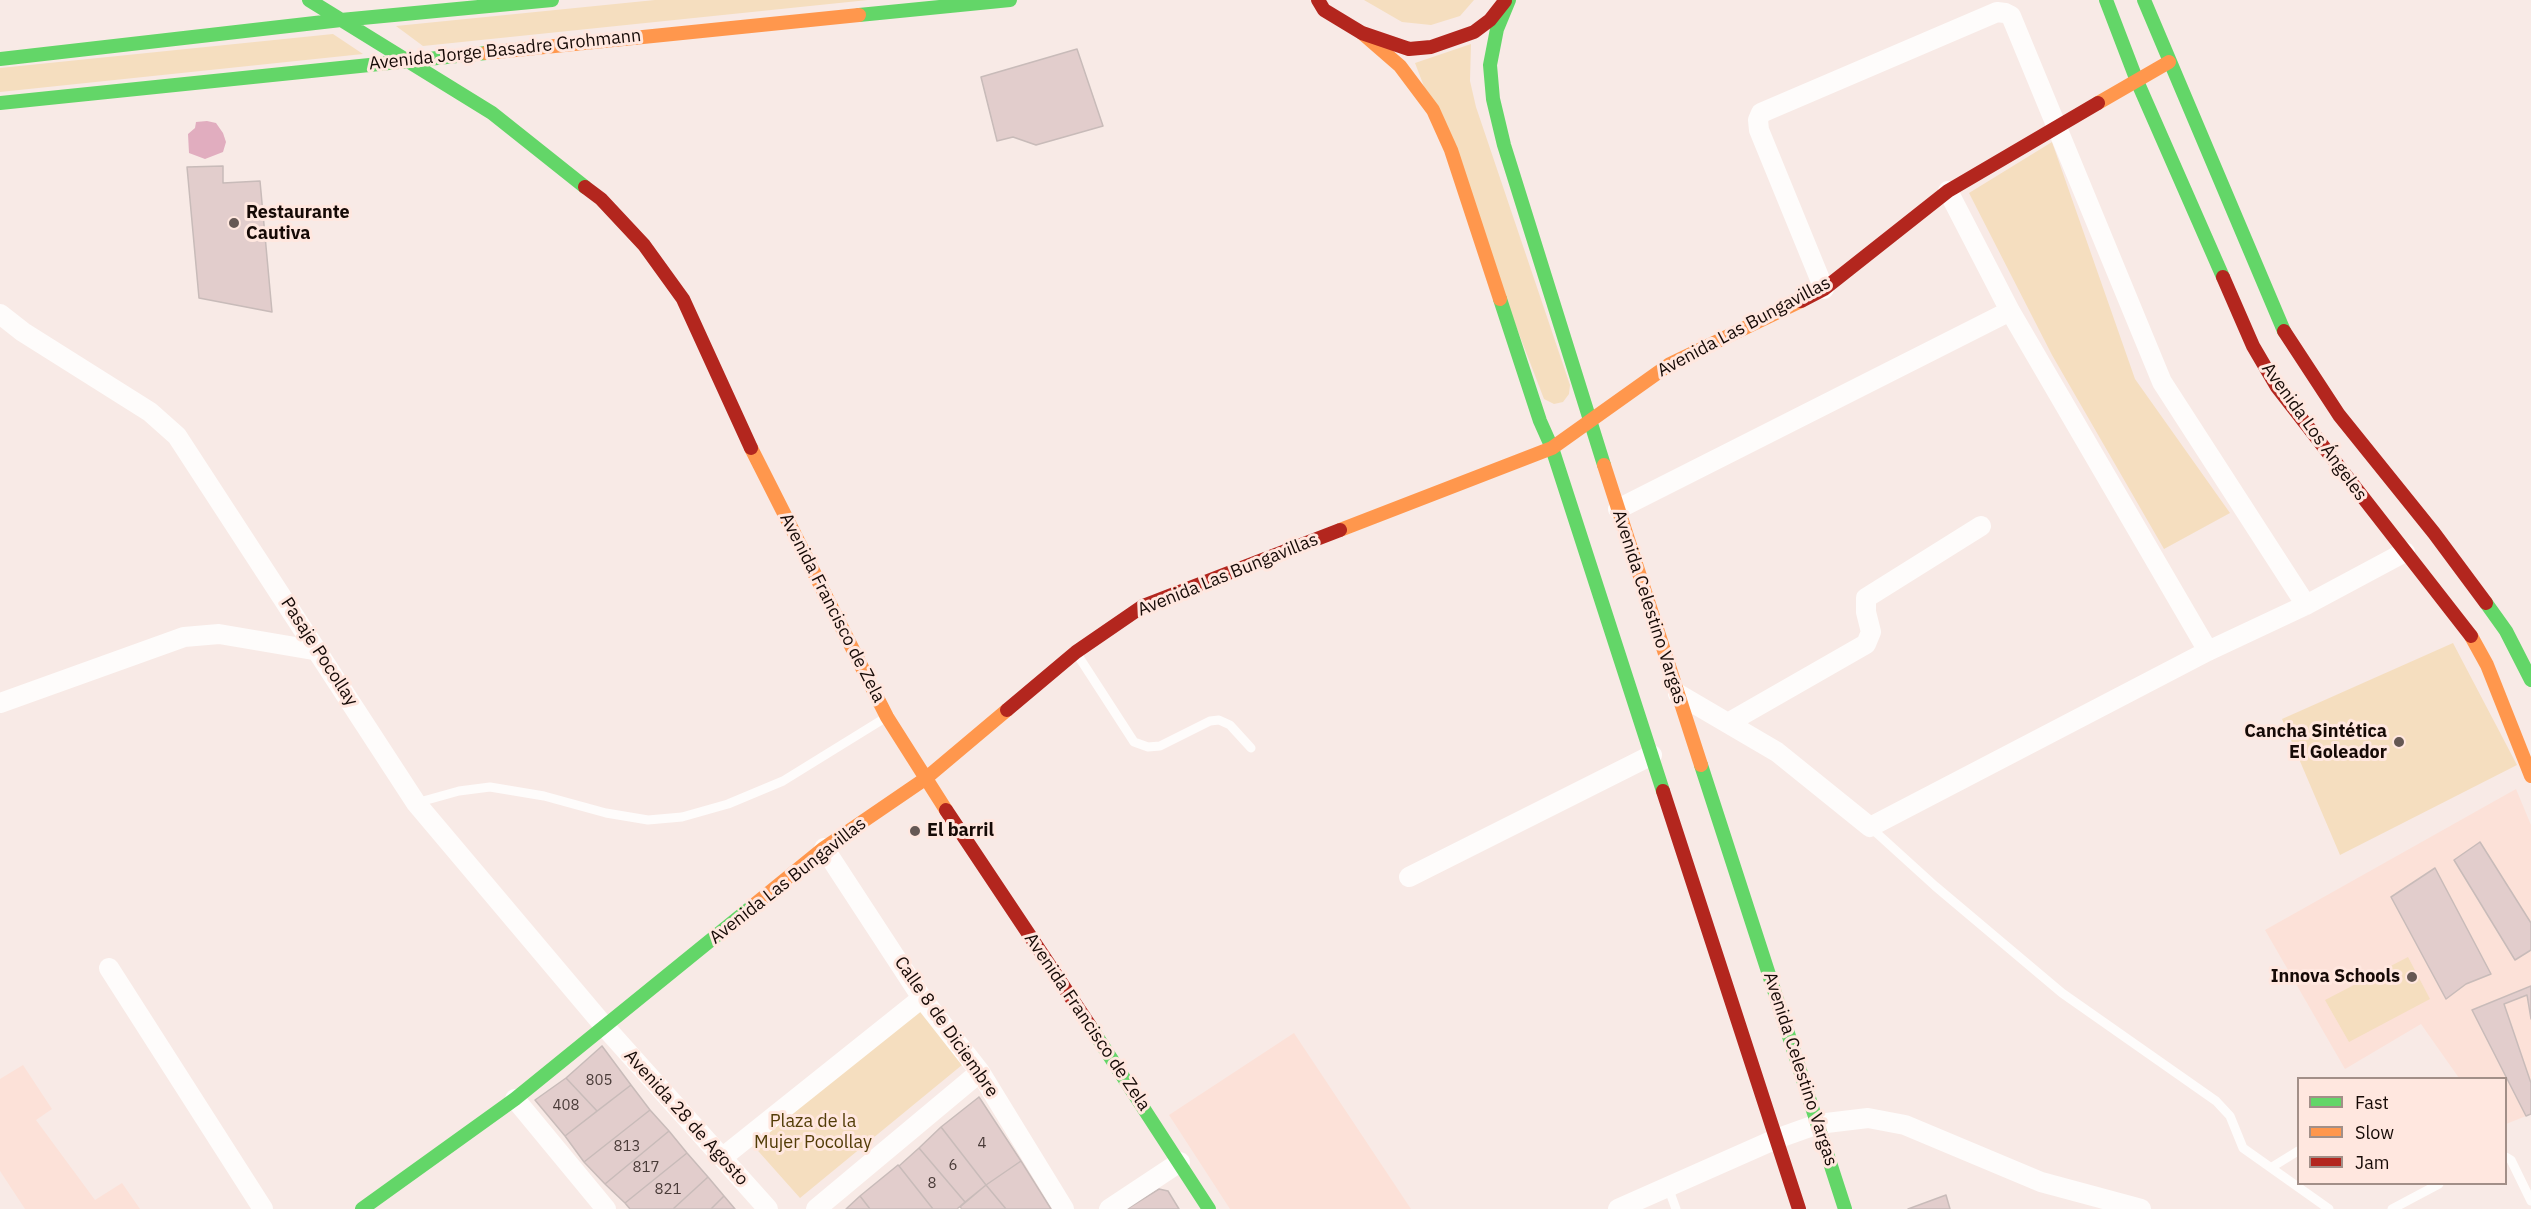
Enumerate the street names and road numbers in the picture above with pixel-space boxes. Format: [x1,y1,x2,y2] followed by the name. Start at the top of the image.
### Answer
[368,25,642,75] street label: Avenida Jorge Basadre Grohmann
[1654,272,1834,382] street label: Avenida Las Bungavillas
[2257,359,2371,505] street label: Avenida Los Ángeles
[1607,507,1691,707] street label: Avenida Celestino Vargas
[775,510,889,706] street label: Avenida Francisco de Zela
[1134,529,1322,621] street label: Avenida Las Bungavillas
[276,594,362,710] street label: Pasaje Pocollay
[705,813,871,949] street label: Avenida Las Bungavillas
[1019,929,1155,1115] street label: Avenida Francisco de Zela
[889,952,1003,1102] street label: Calle 8 de Diciembre
[1758,969,1842,1169] street label: Avenida Celestino Vargas
[619,1046,753,1190] street label: Avenida 28 de Agosto

